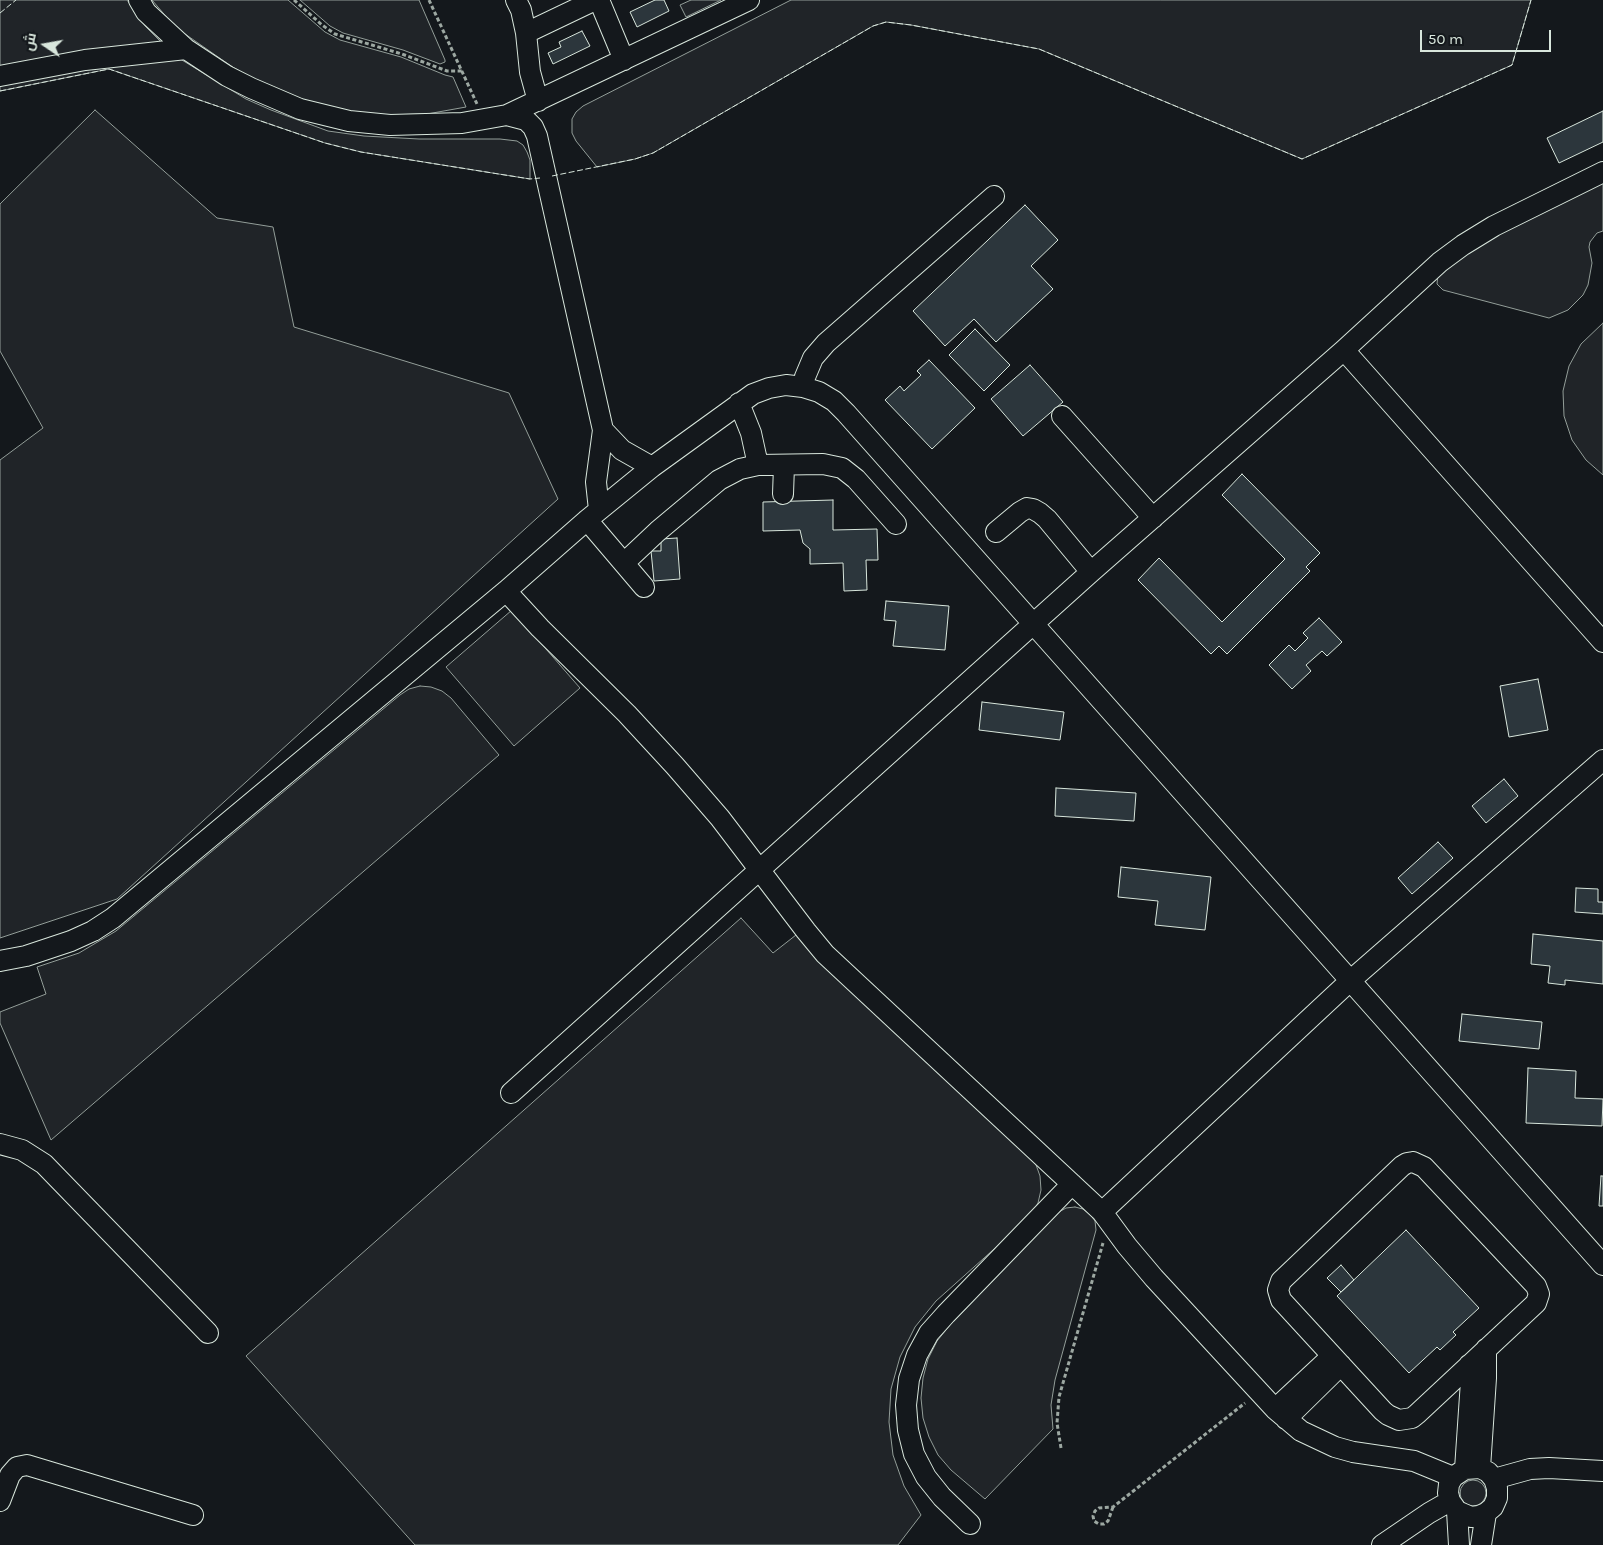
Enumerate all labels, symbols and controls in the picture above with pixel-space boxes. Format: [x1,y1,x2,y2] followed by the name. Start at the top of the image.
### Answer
[20,20,70,70] north arrow
[1423,20,1554,52] scale bar
[1428,30,1463,48] text: 50 m
[20,31,40,52] text: ش

